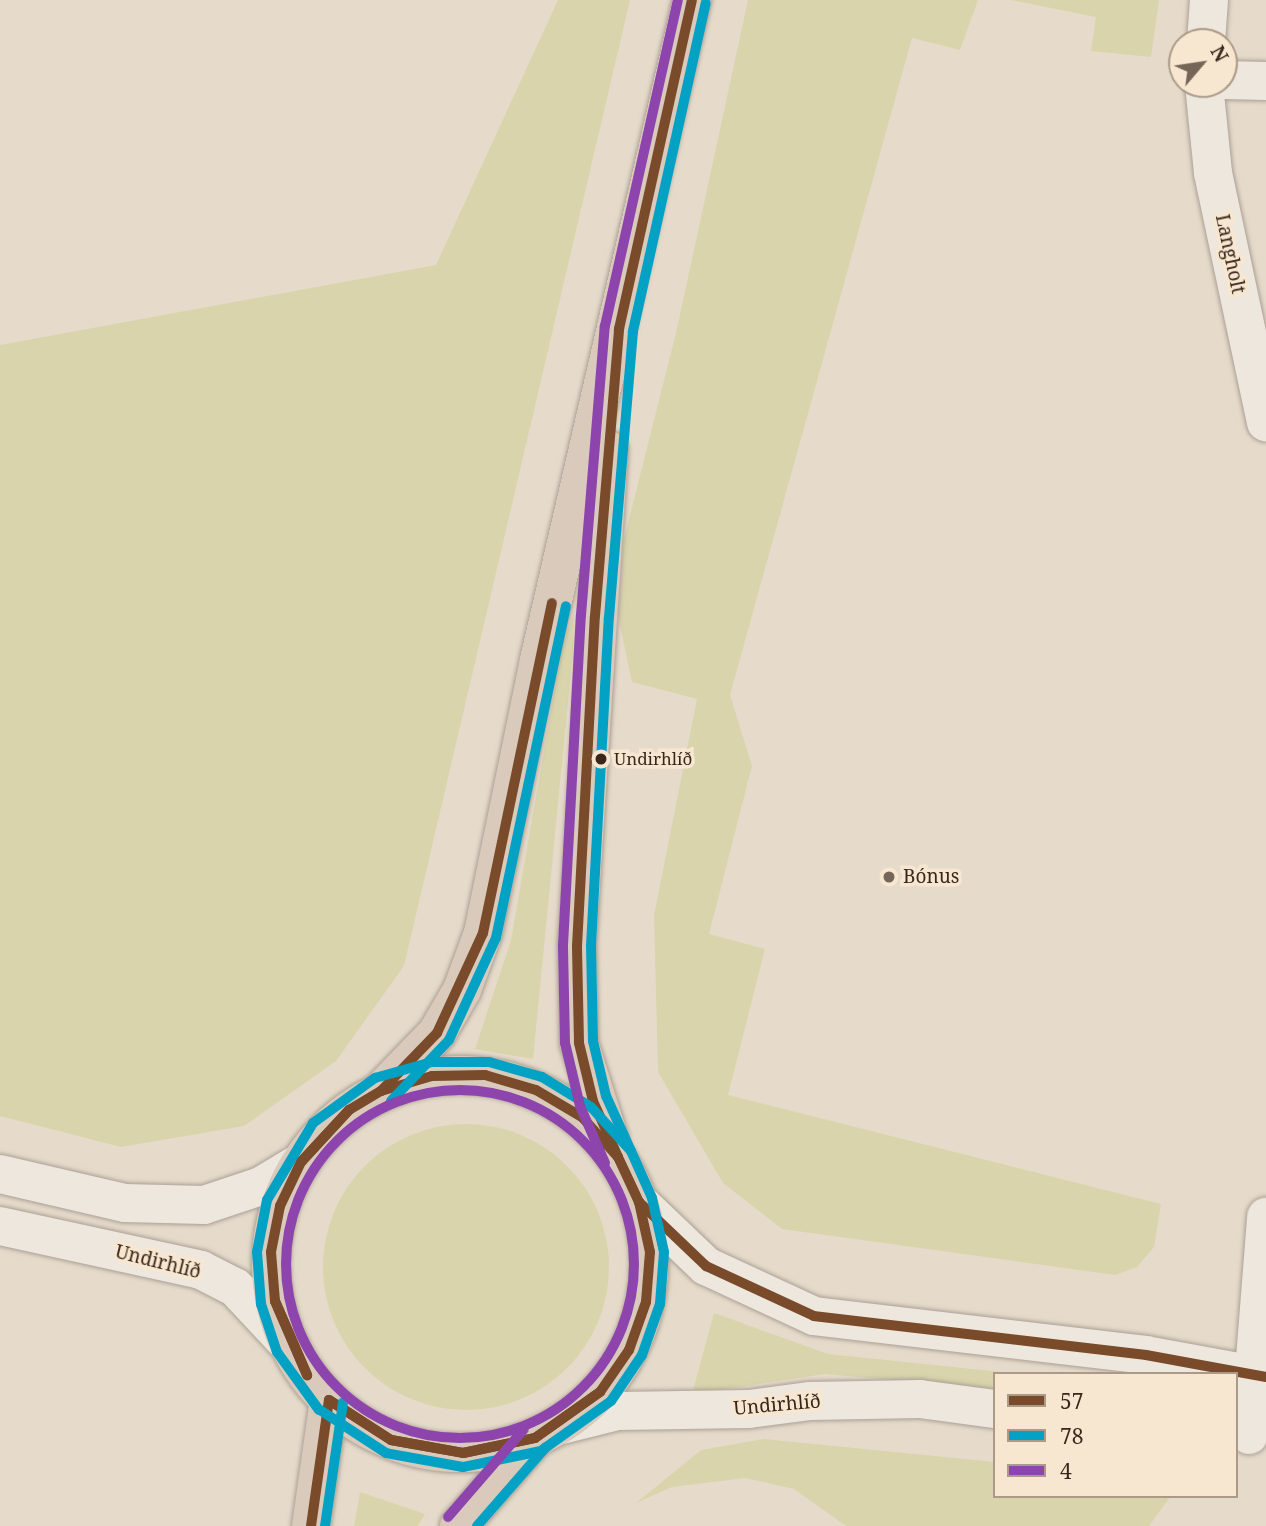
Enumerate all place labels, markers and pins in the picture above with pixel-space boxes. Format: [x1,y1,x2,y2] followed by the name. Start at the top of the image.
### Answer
[614,749,692,769] place label: Undirhlíð
[594,752,608,766] marker: Undirhlíð
[903,866,959,888] place label: Bónus
[881,869,897,885] marker: Bónus

